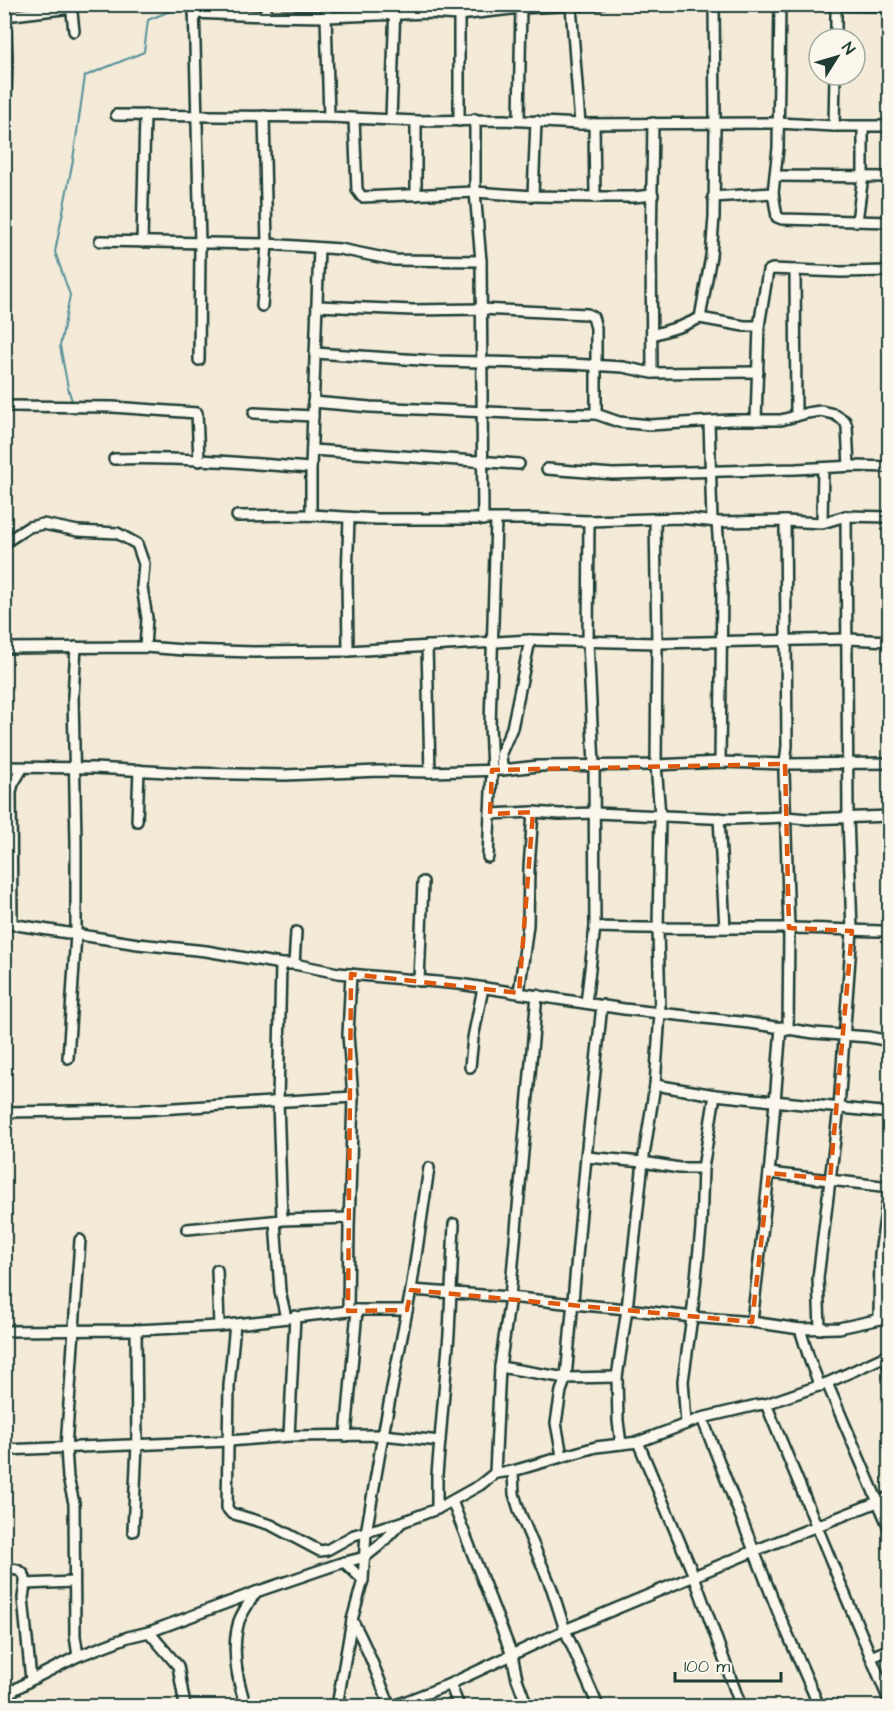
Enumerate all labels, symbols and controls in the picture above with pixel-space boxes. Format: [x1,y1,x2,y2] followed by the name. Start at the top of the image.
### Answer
[807,27,867,87] north arrow
[836,38,860,59] text: N
[675,1645,782,1683] scale bar
[684,1654,730,1679] text: 100 m

